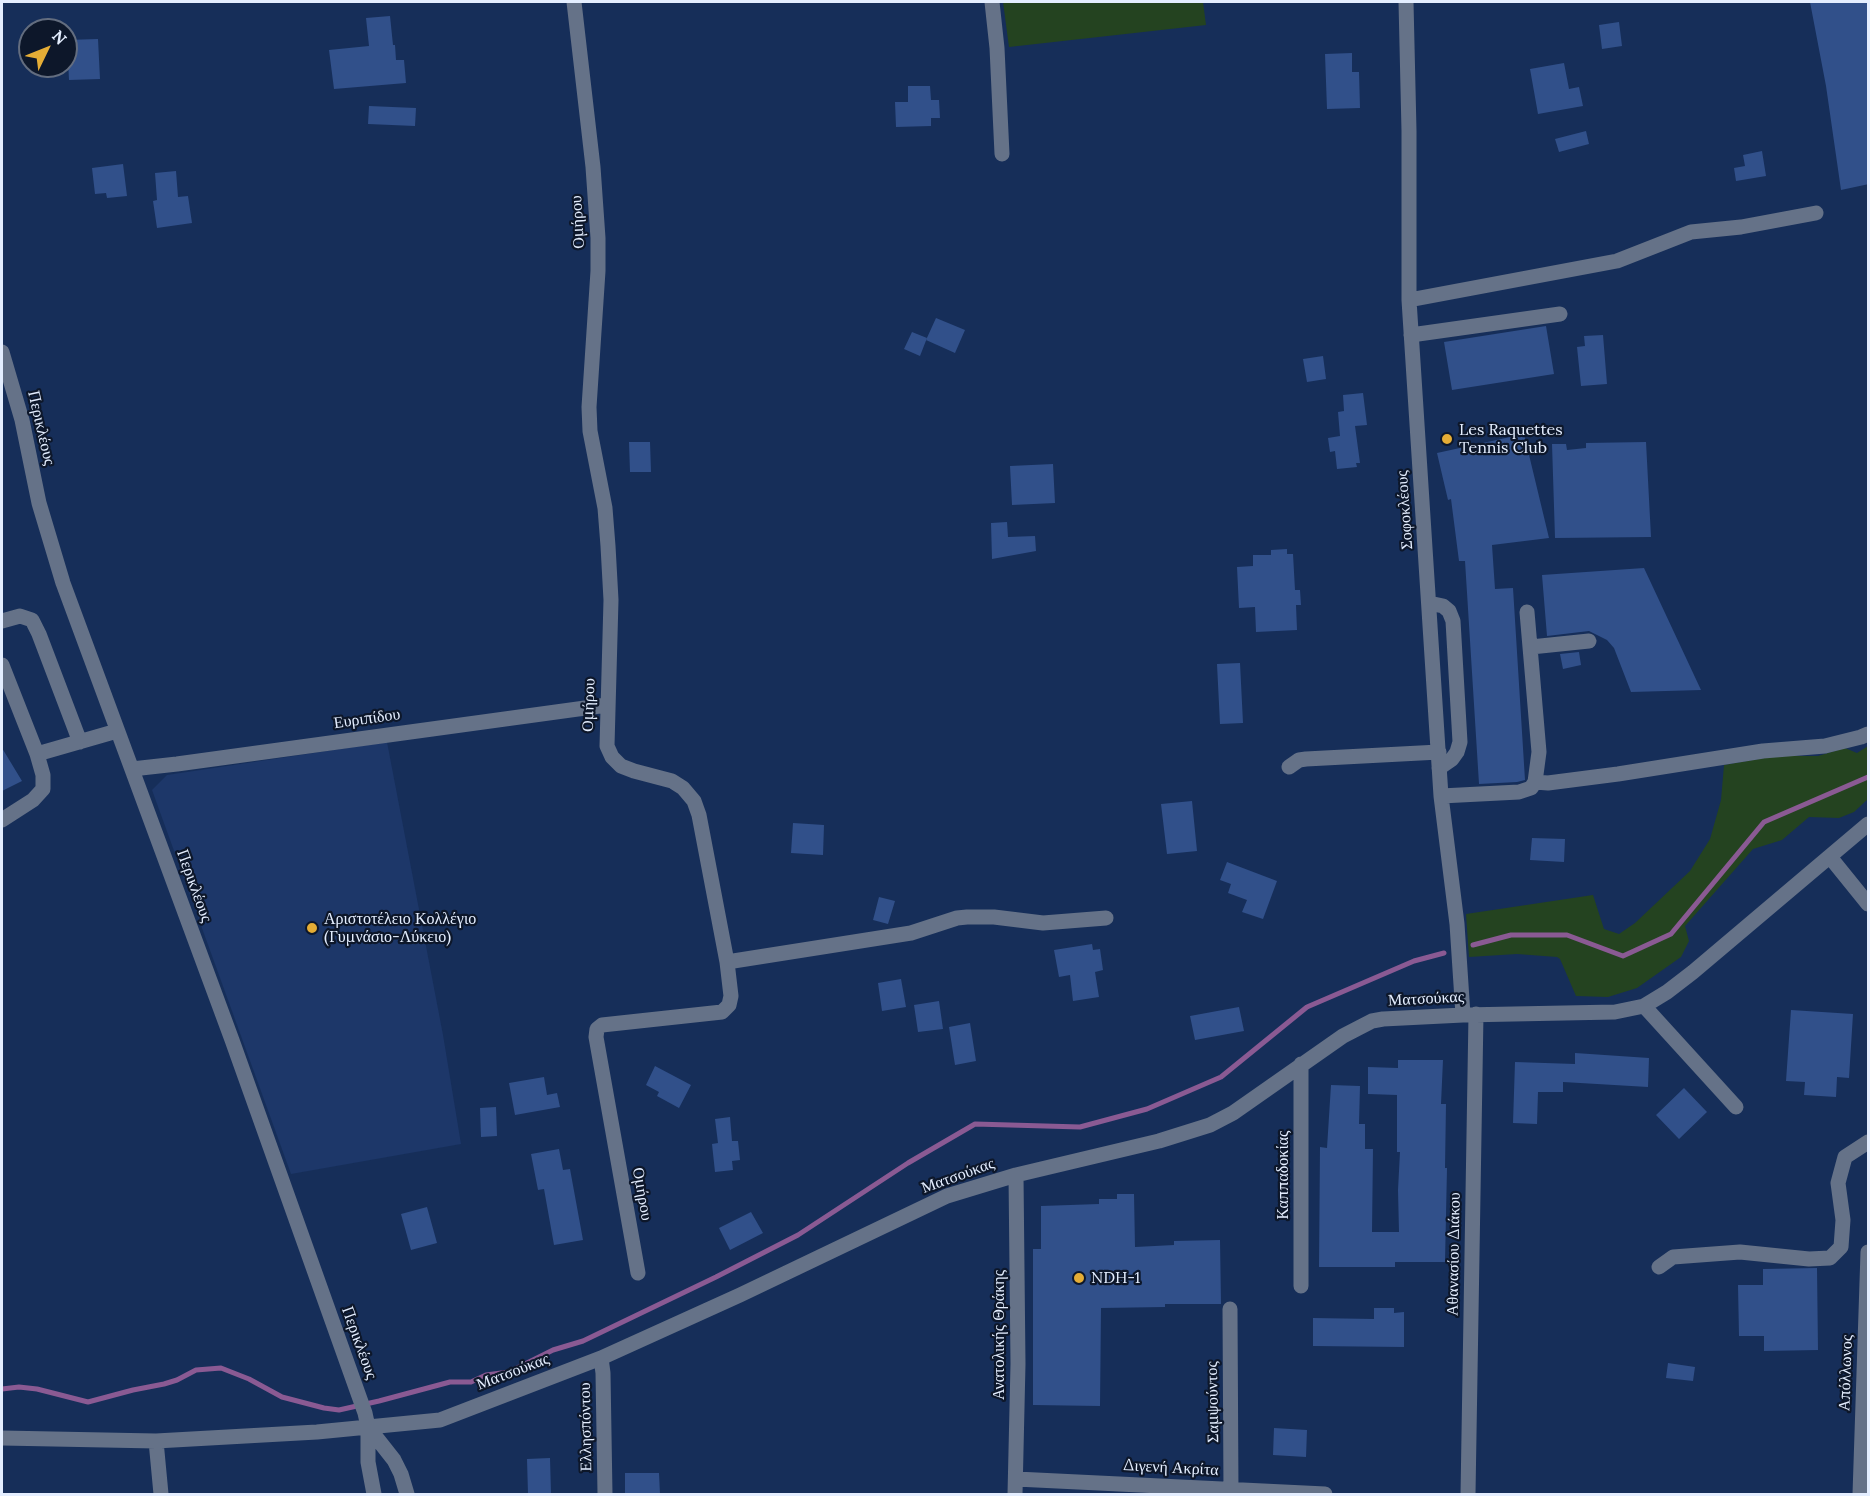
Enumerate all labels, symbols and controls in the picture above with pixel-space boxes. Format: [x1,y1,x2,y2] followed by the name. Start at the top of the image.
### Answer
[18,18,78,78] north arrow
[48,26,71,48] text: N
[567,195,589,249] street label: Ομήρου
[23,389,59,467] street label: Περικλέους
[1459,420,1563,458] place label: Les Raquettes Tennis Club
[1440,432,1454,446] marker: Les Raquettes Tennis Club
[1393,470,1417,550] street label: Σοφοκλέους
[578,678,600,732] street label: Ομήρου
[332,705,402,733] street label: Ευριπίδου
[172,847,216,925] street label: Περικλέους
[324,909,476,947] place label: Αριστοτέλειο Κολλέγιο (Γυμνάσιο-Λύκειο)
[305,921,319,935] marker: Αριστοτέλειο Κολλέγιο (Γυμνάσιο-Λύκειο)
[1387,987,1465,1011] street label: Ματσούκας
[1273,1131,1293,1219] street label: Καππαδοκίας
[919,1154,997,1198] street label: Ματσούκας
[628,1166,656,1222] street label: Ομήρου
[1443,1192,1465,1316] street label: Αθανασίου Διάκου
[1091,1268,1140,1288] place label: NDH-1
[989,1270,1009,1400] street label: Ανατολικής Θράκης
[1072,1271,1086,1285] marker: NDH-1
[337,1304,381,1382] street label: Περικλέους
[1835,1334,1857,1412] street label: Απόλλωνος
[474,1349,552,1395] street label: Ματσούκας
[1203,1361,1223,1443] street label: Σαμψούντος
[576,1382,596,1472] street label: Ελλησπόντου
[1123,1456,1219,1480] street label: Διγενή Ακρίτα

